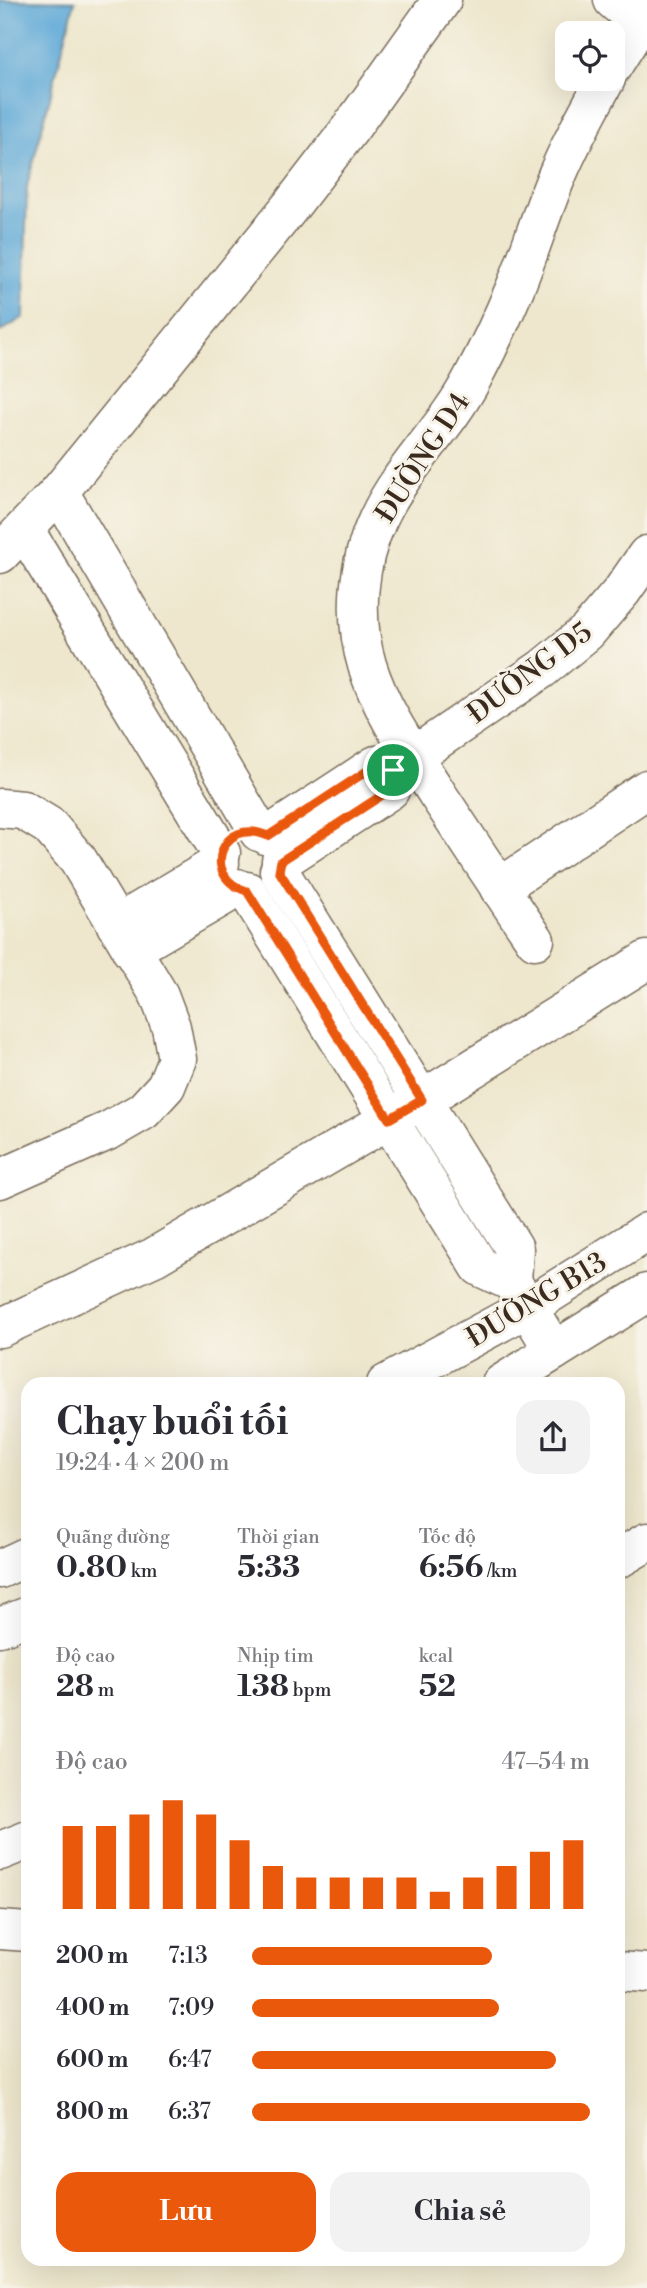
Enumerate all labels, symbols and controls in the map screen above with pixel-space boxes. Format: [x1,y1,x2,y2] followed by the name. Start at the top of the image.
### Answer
[555,21,625,91] map controls
[555,21,625,91] button: locate
[367,385,478,530] street label: ĐƯỜNG D4
[459,613,599,731] street label: ĐƯỜNG D5
[363,740,423,800] pin
[374,751,412,789] icon: arrive
[459,1243,613,1356] street label: ĐƯỜNG B13
[56,1399,288,1446] text: Chạy buổi tối
[516,1400,590,1474] button: share
[56,1449,229,1477] text: 19:24 · 4 × 200 m
[56,1525,170,1549] text: Quãng đường
[237,1525,320,1549] text: Thời gian
[419,1525,476,1549] text: Tốc độ
[56,1549,127,1587] text: 0.80
[237,1549,300,1587] text: 5:33
[419,1549,483,1587] text: 6:56
[127,1559,157,1583] text: km
[483,1559,517,1583] text: /km
[56,1644,115,1668] text: Độ cao
[237,1644,314,1668] text: Nhịp tim
[419,1644,453,1668] text: kcal
[56,1668,94,1706] text: 28
[237,1668,289,1706] text: 138
[419,1668,456,1706] text: 52
[94,1678,114,1702] text: m
[289,1678,331,1702] text: bpm
[56,1748,128,1776] text: Độ cao
[502,1748,590,1776] text: 47–54 m
[56,1942,128,1970] text: 200 m
[168,1942,208,1970] text: 7:13
[56,1994,129,2022] text: 400 m
[168,1994,214,2022] text: 7:09
[56,2046,129,2074] text: 600 m
[168,2046,212,2074] text: 6:47
[56,2098,129,2126] text: 800 m
[168,2098,211,2126] text: 6:37
[56,2172,316,2252] button: Lưu
[330,2172,590,2252] button: Chia sẻ

